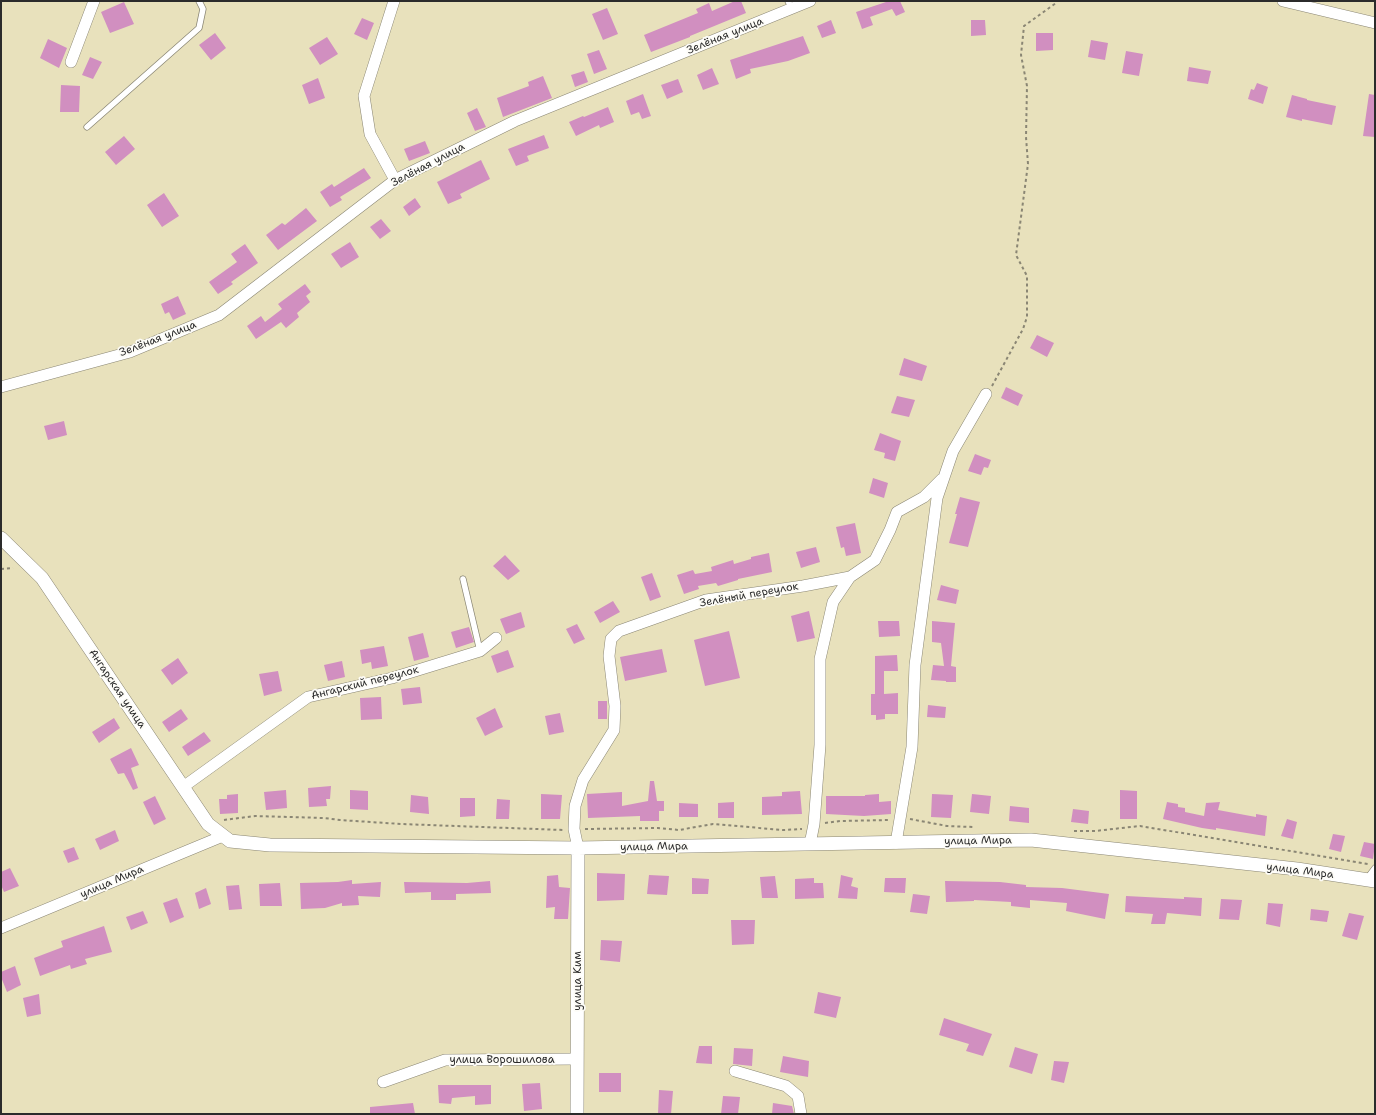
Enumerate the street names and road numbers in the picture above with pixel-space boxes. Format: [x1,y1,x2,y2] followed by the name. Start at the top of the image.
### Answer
[685,15,765,57] street label: Зелёная улица
[389,140,467,190] street label: Зелёная улица
[118,318,198,360] street label: Зелёная улица
[699,580,799,610] street label: Зелёный переулок
[86,647,148,731] street label: Ангарская улица
[310,663,420,703] street label: Ангарский переулок
[944,834,1012,848] street label: улица Мира
[620,840,688,854] street label: улица Мира
[1266,860,1334,882] street label: улица Мира
[78,863,146,901] street label: улица Мира
[571,951,585,1011] street label: улица Ким
[449,1053,555,1067] street label: улица Ворошилова

